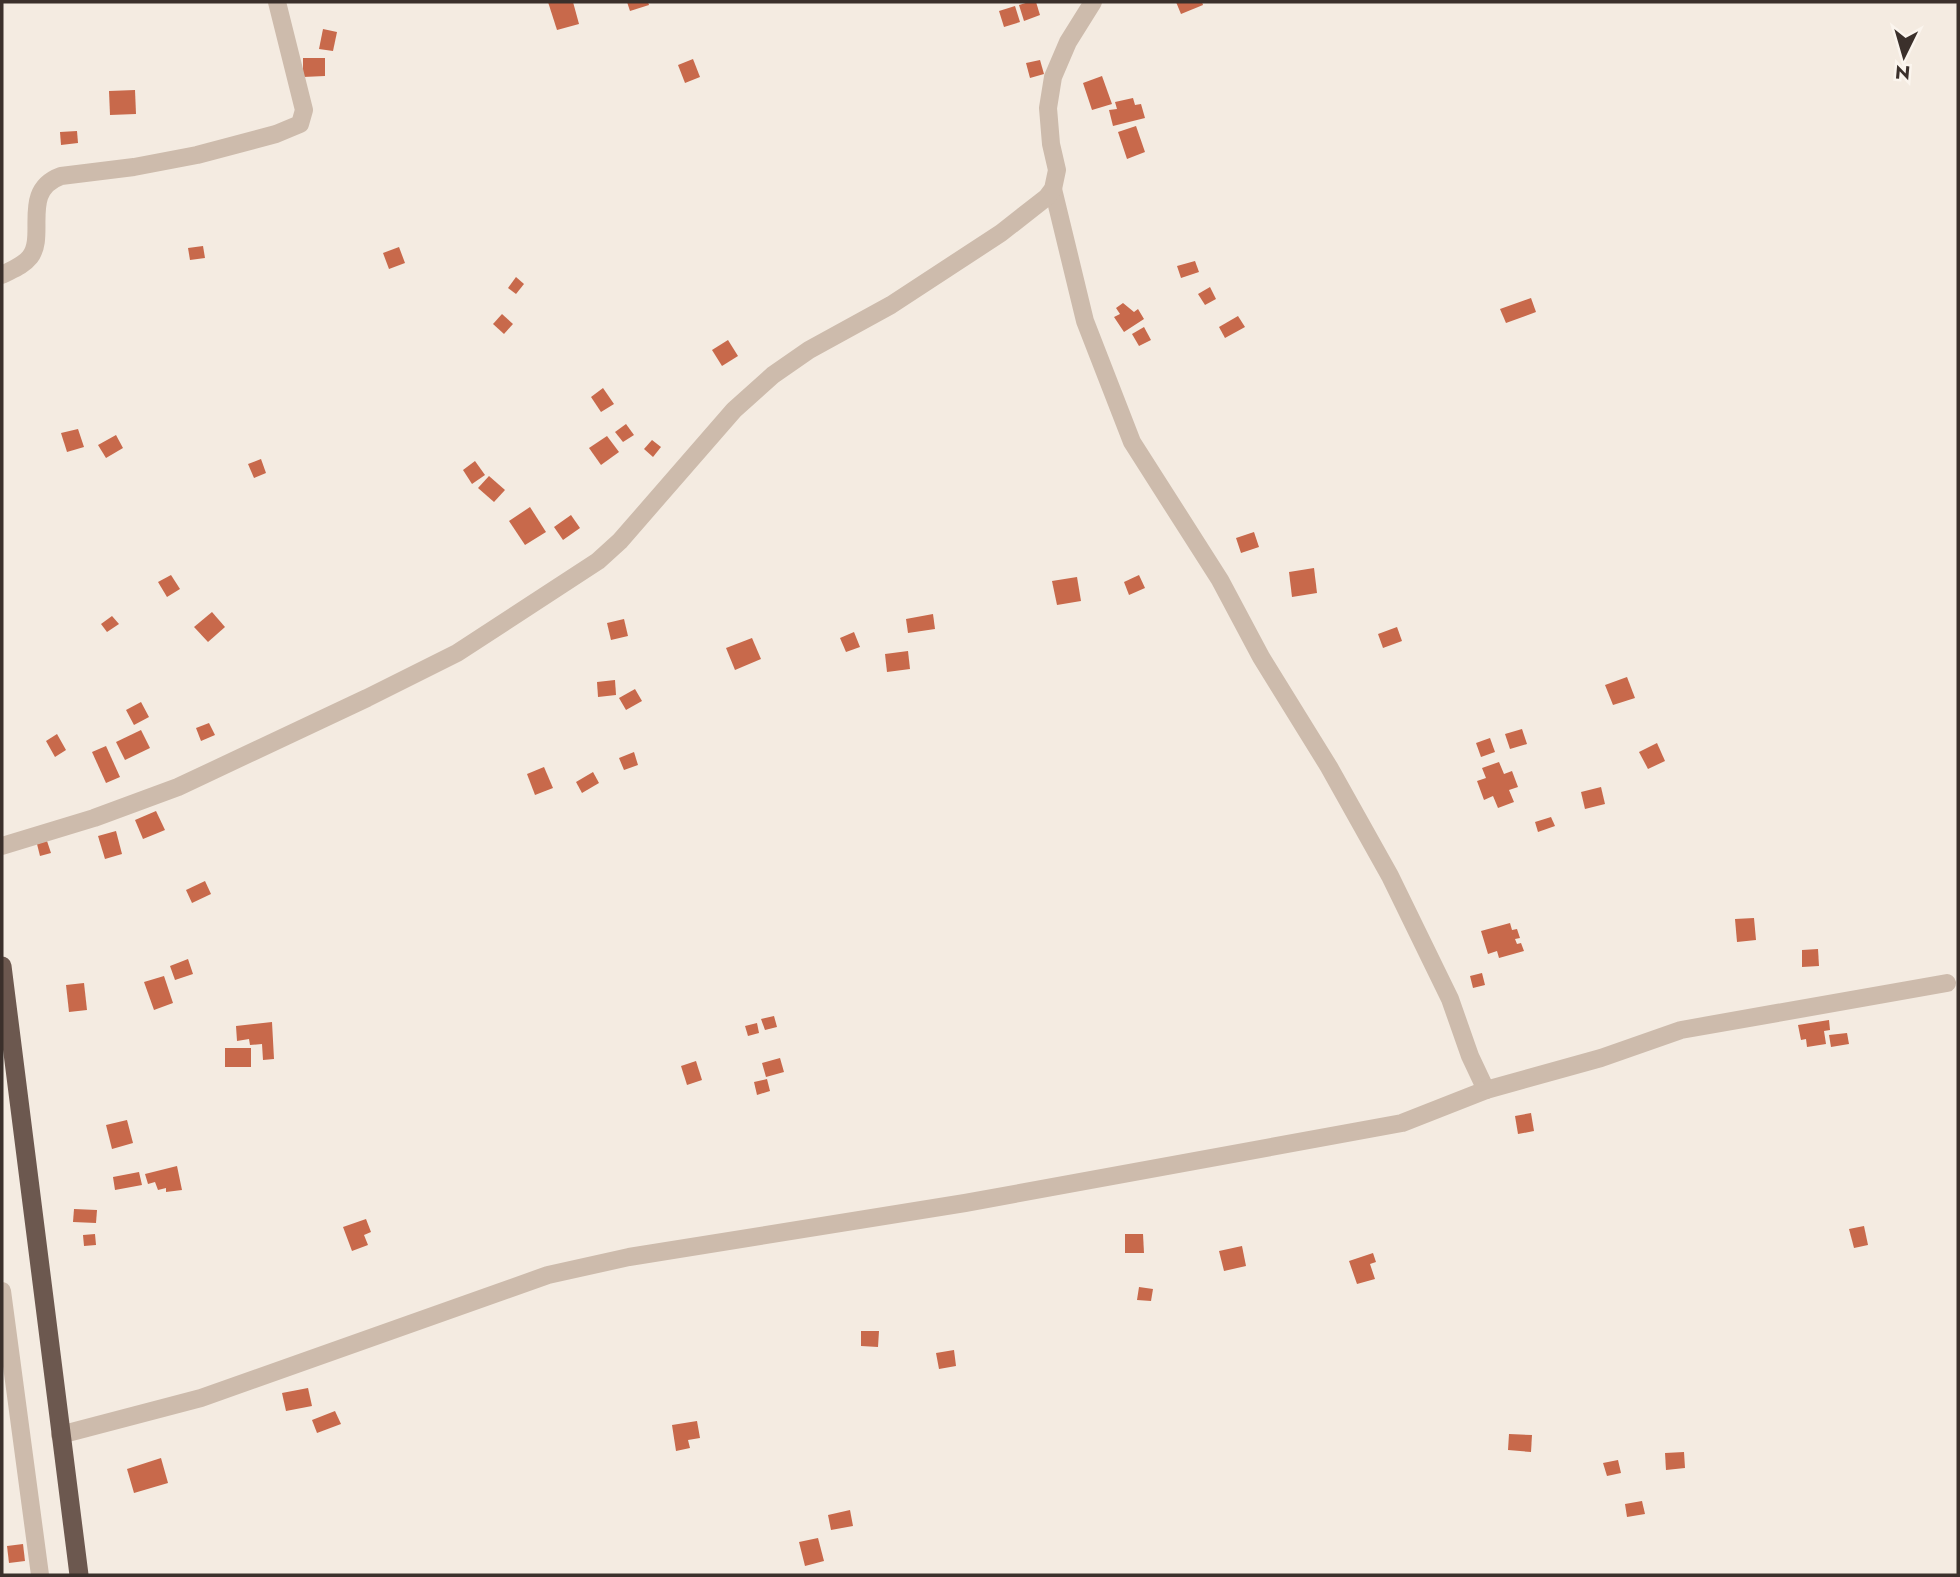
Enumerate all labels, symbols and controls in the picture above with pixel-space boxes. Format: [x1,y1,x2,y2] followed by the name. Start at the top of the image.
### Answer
[1869,21,1939,91] north arrow
[1894,58,1911,87] text: N

